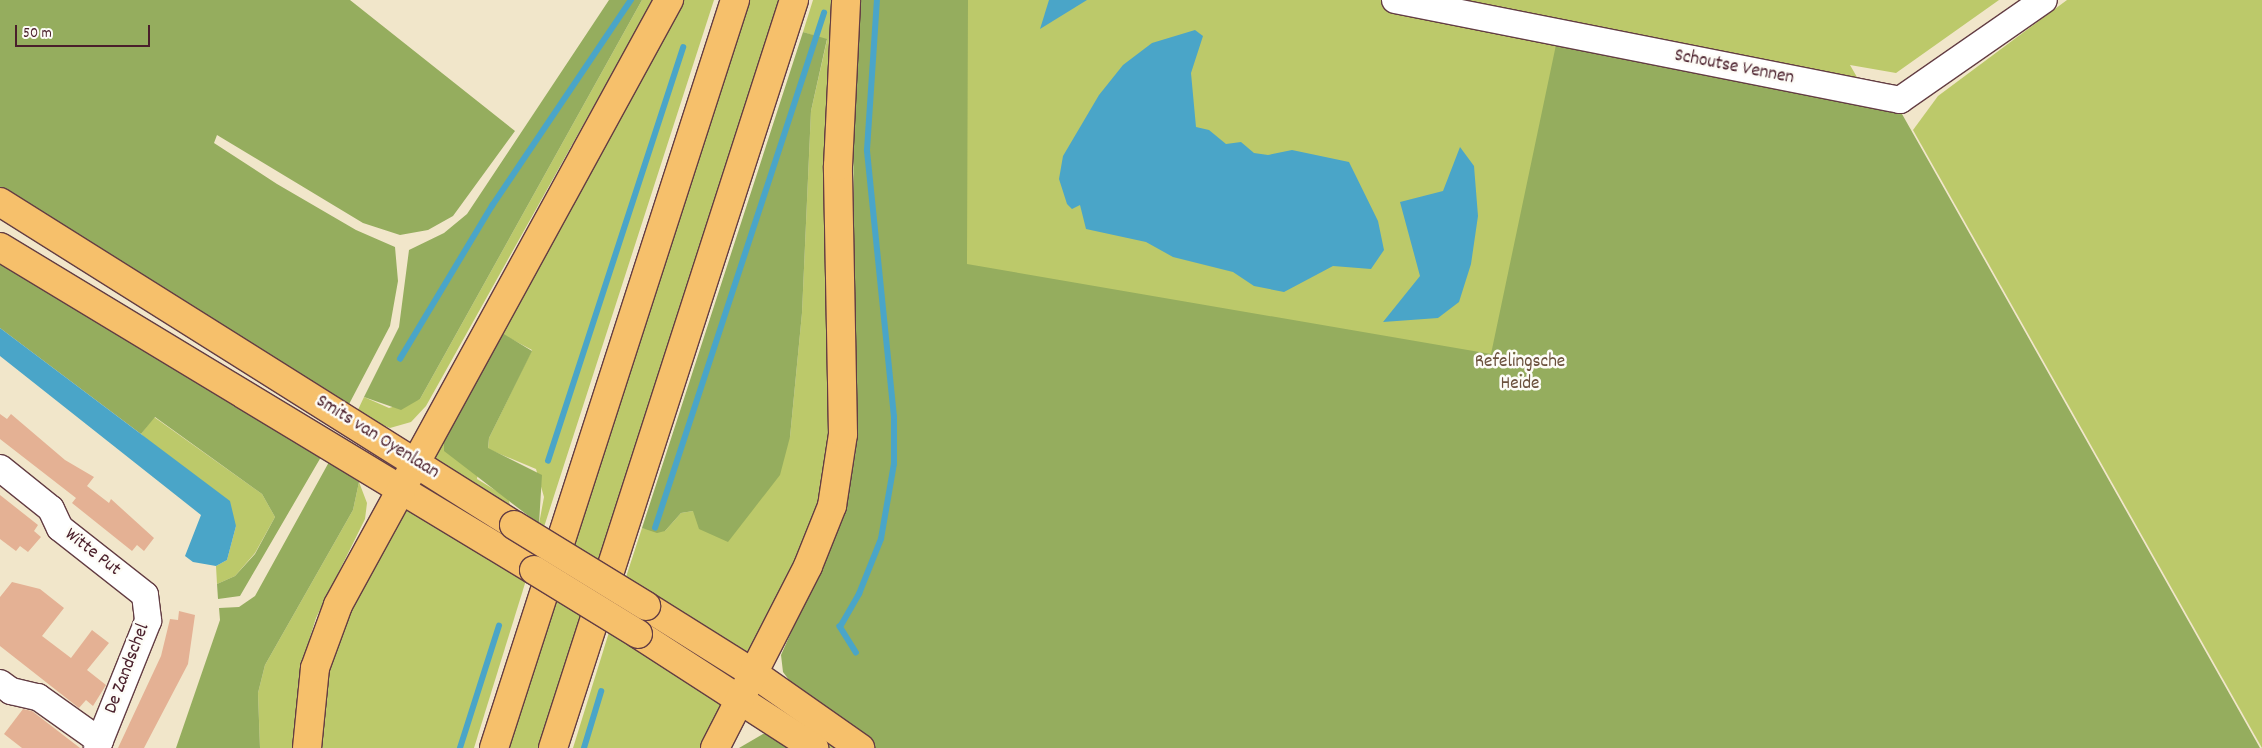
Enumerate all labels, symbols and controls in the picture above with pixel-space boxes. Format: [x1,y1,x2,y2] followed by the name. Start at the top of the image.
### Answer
[18,15,152,47] scale bar
[23,23,52,45] text: 50 m
[1672,45,1796,91] street label: Schoutse Vennen
[1475,352,1565,396] park label: Refelingsche Heide
[311,391,443,485] street label: Smits van Oyenlaan
[59,524,125,582] street label: Witte Put
[100,621,156,717] street label: De Zandschel

